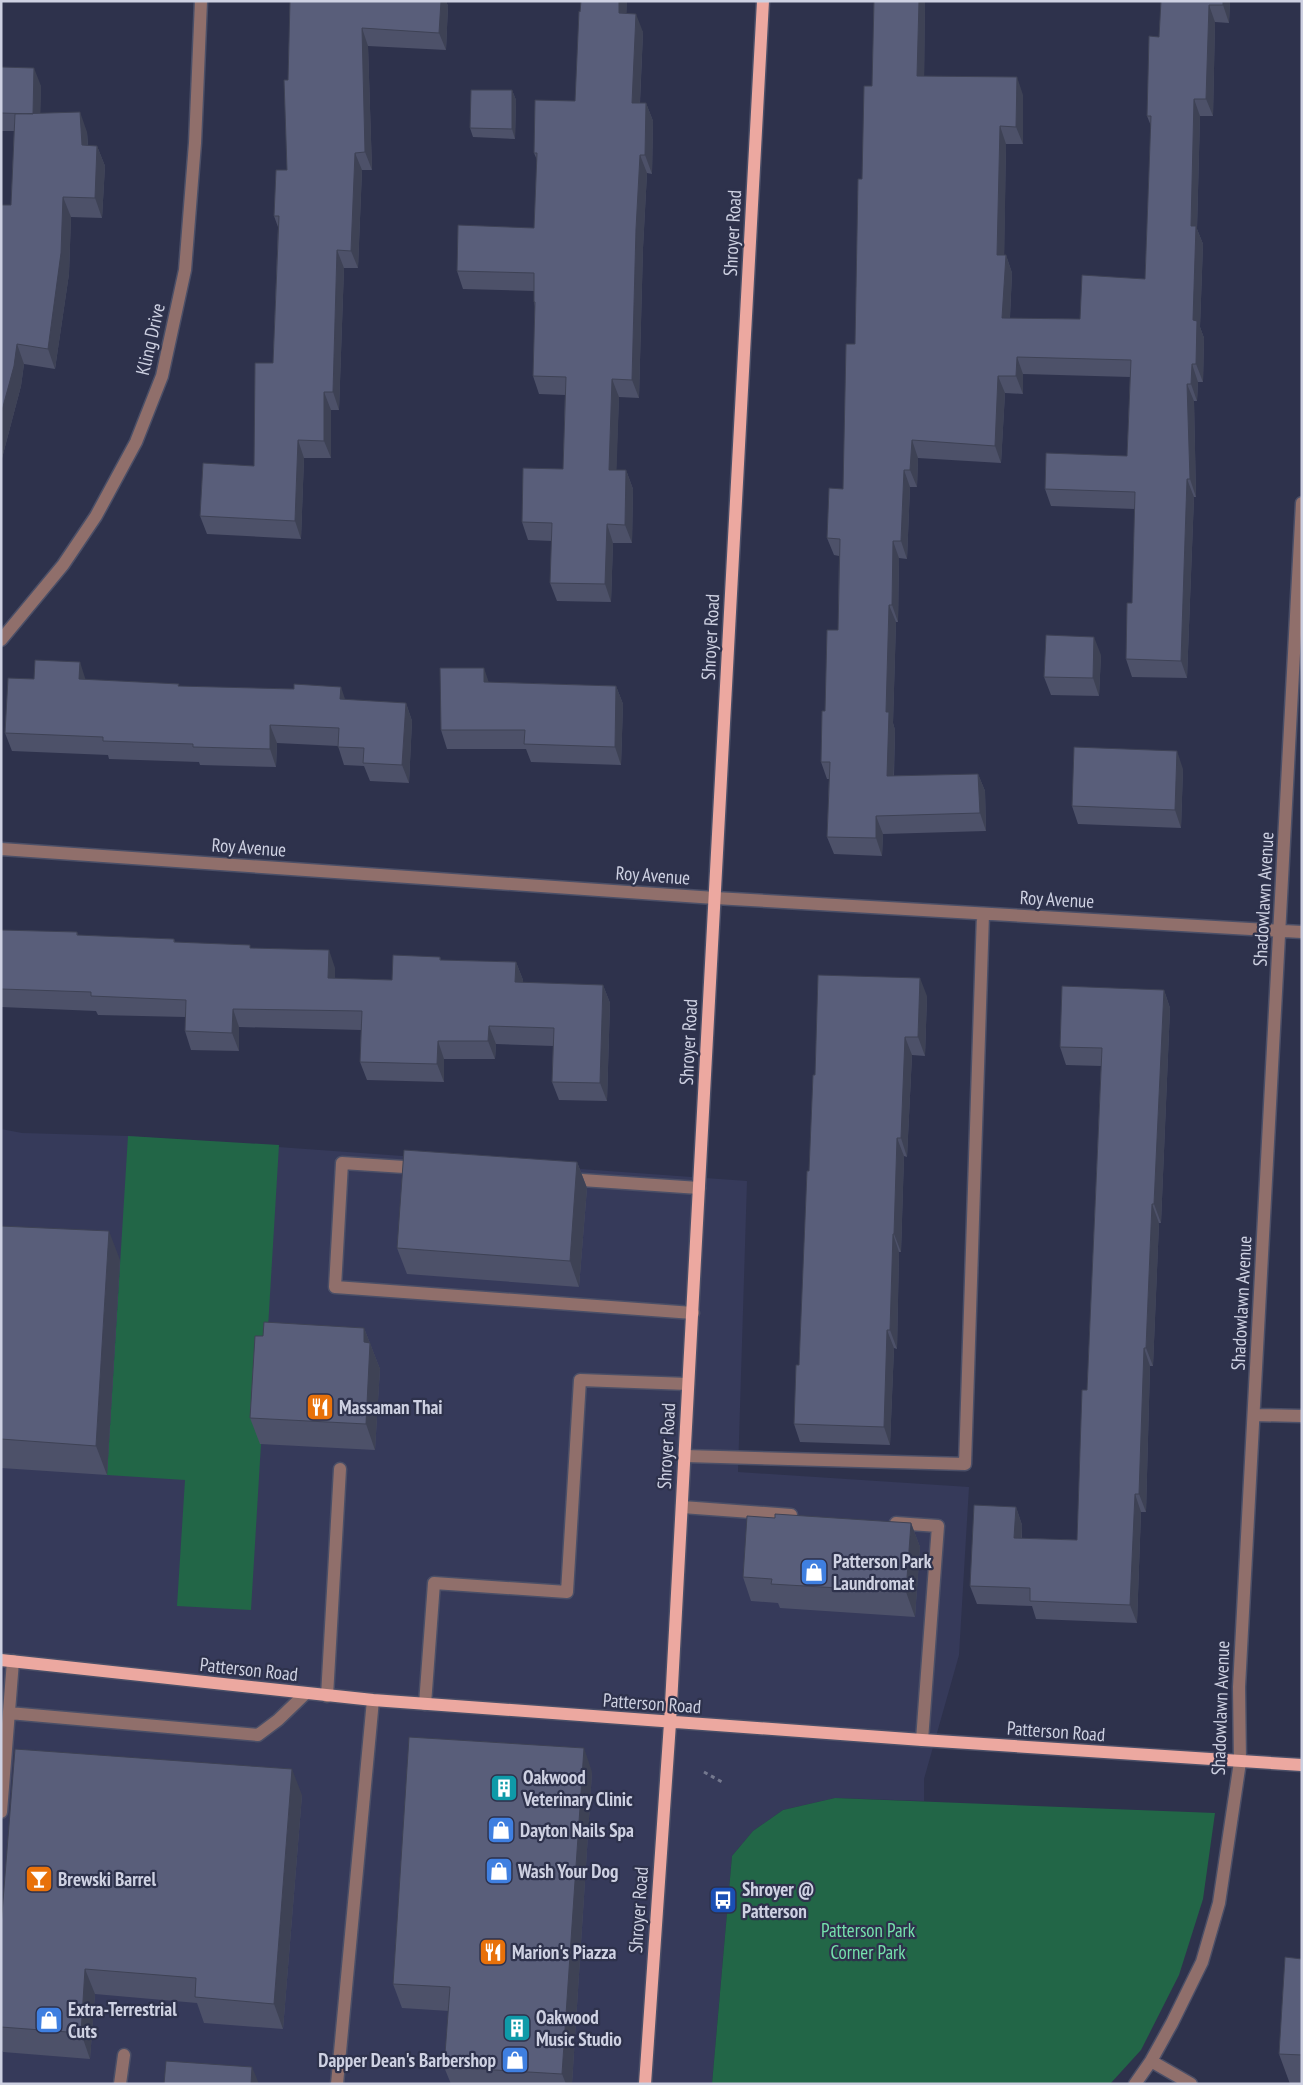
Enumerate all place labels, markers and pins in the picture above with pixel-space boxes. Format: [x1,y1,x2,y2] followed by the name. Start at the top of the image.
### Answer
[305,1392,335,1422] restaurant icon: Massaman Thai
[339,1395,443,1419] place label: Massaman Thai
[833,1549,932,1595] place label: Patterson Park Laundromat
[799,1557,829,1587] shop icon: Patterson Park Laundromat
[522,1765,633,1811] place label: Oakwood Veterinary Clinic
[489,1773,519,1803] building icon: Oakwood Veterinary Clinic
[486,1815,516,1845] shop icon: Dayton Nails Spa
[520,1818,634,1842] place label: Dayton Nails Spa
[484,1856,514,1886] shop icon: Wash Your Dog
[517,1859,618,1883] place label: Wash Your Dog
[24,1864,54,1894] bar icon: Brewski Barrel
[58,1867,156,1891] place label: Brewski Barrel
[742,1877,815,1923] place label: Shroyer @ Patterson
[708,1885,738,1915] bus stop icon: Shroyer @ Patterson
[478,1937,508,1967] restaurant icon: Marion's Piazza
[512,1940,616,1964] place label: Marion's Piazza
[68,1997,177,2043] place label: Extra-Terrestrial Cuts
[34,2005,64,2035] shop icon: Extra-Terrestrial Cuts
[536,2005,622,2051] place label: Oakwood Music Studio
[502,2013,532,2043] building icon: Oakwood Music Studio
[500,2045,530,2075] shop icon: Dapper Dean's Barbershop
[318,2048,496,2072] place label: Dapper Dean's Barbershop

